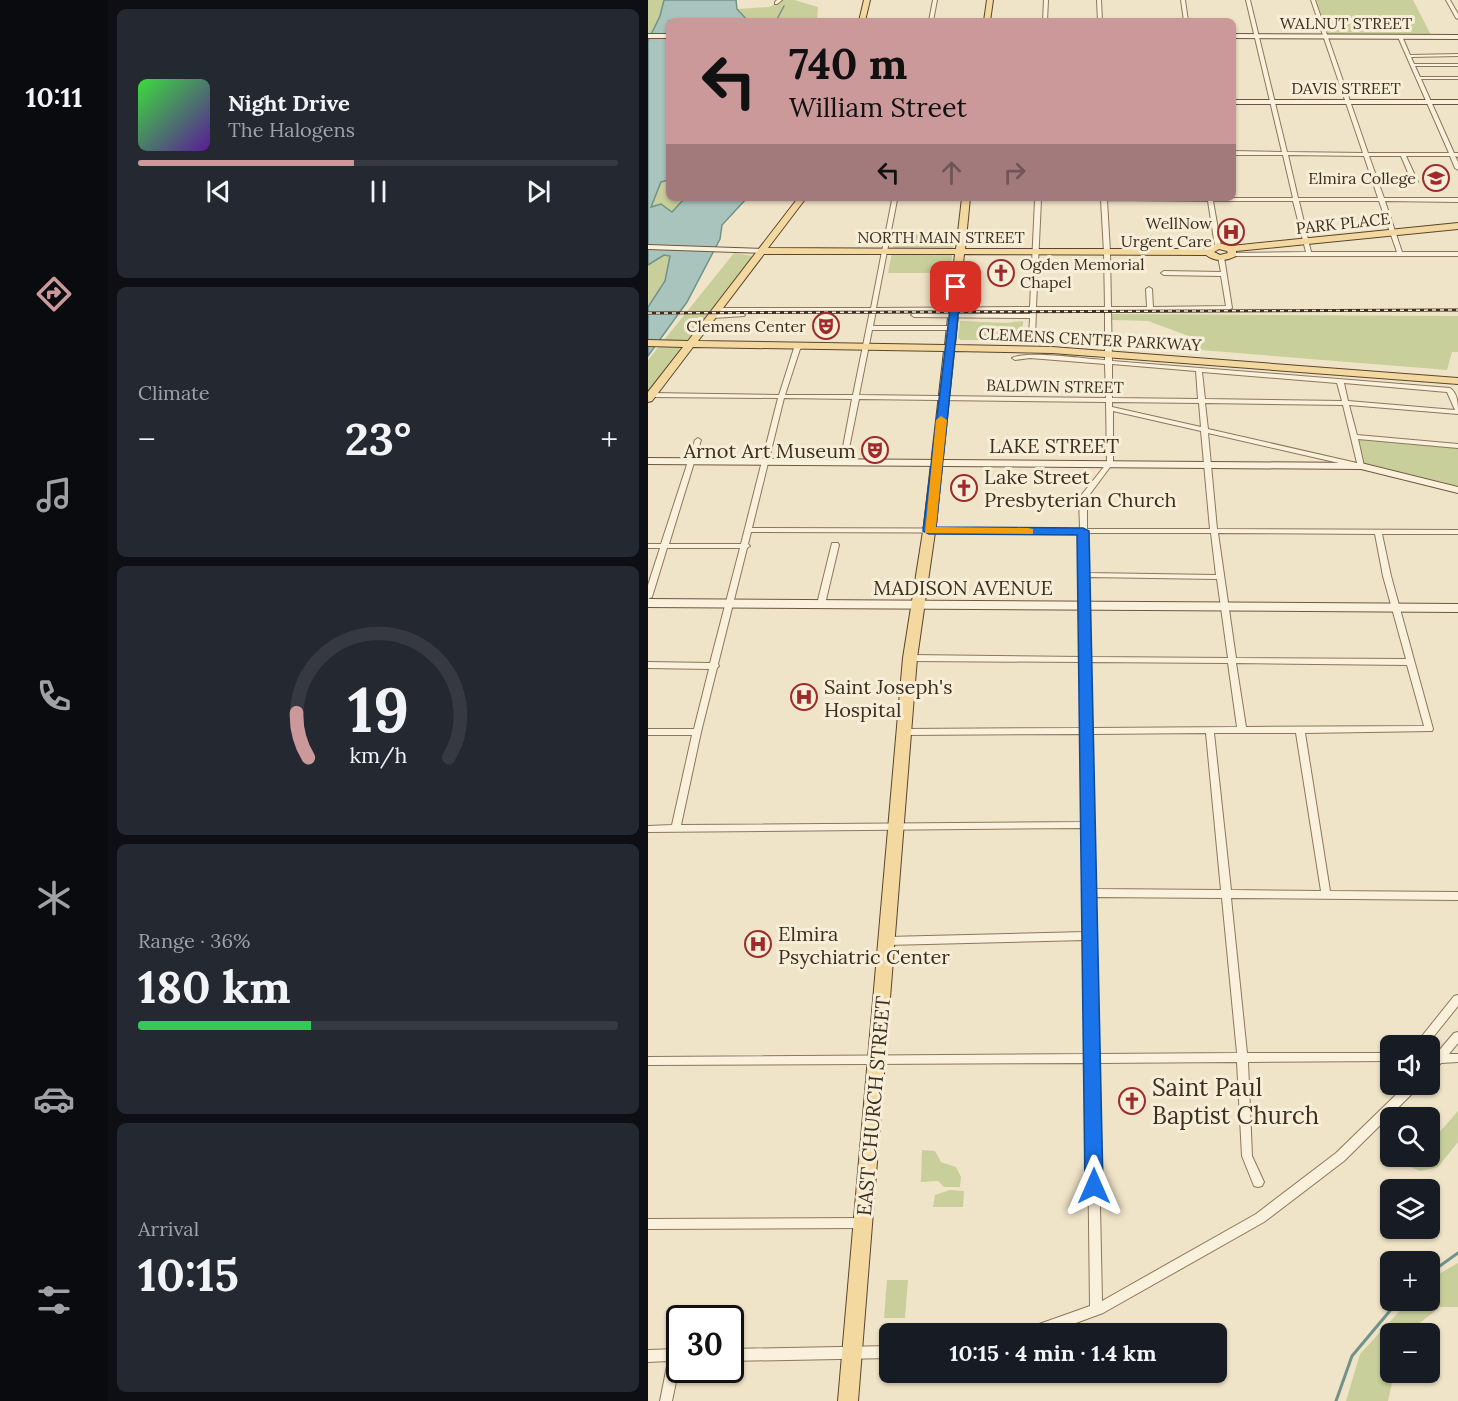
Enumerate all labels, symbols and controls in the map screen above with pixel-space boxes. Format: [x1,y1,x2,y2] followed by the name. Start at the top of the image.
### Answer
[1280,13,1412,33] street label: WALNUT STREET
[789,37,907,91] text: 740 m
[690,42,768,120] icon: left
[1291,78,1401,98] street label: DAVIS STREET
[26,80,82,114] text: 10:11
[228,89,350,117] text: Night Drive
[789,90,967,124] text: William Street
[228,117,355,142] text: The Halogens
[872,156,905,189] icon: left
[935,156,968,189] icon: ahead
[998,156,1031,189] icon: right
[1421,163,1451,193] school or university icon: Elmira College
[1308,168,1416,188] place label: Elmira College
[202,175,235,208] icon: previous
[362,175,395,208] icon: pause
[522,175,555,208] icon: next
[1295,208,1391,238] street label: PARK PLACE
[1121,213,1212,251] place label: WellNow Urgent Care
[1216,217,1246,247] hospital icon: WellNow Urgent Care
[857,227,1025,247] street label: NORTH MAIN STREET
[1020,254,1145,292] place label: Ogden Memorial Chapel
[986,258,1016,288] church icon: Ogden Memorial Chapel
[930,261,981,312] pin
[939,270,972,303] icon: arrive
[33,273,75,315] icon: directions
[811,311,841,341] theatre icon: Clemens Center
[686,316,806,336] place label: Clemens Center
[978,323,1203,355] street label: CLEMENS CENTER PARKWAY
[986,375,1124,397] street label: BALDWIN STREET
[138,380,210,405] text: Climate
[345,410,411,467] text: 23°
[138,418,156,460] text: −
[600,418,618,460] text: +
[989,433,1119,458] street label: LAKE STREET
[860,435,890,465] theatre icon: Arnot Art Museum
[682,438,856,463] place label: Arnot Art Museum
[984,464,1177,512] place label: Lake Street Presbyterian Church
[949,473,979,503] church icon: Lake Street Presbyterian Church
[33,474,75,516] icon: music
[873,575,1053,600] street label: MADISON AVENUE
[347,669,409,749] text: 19
[824,674,952,722] place label: Saint Joseph's Hospital
[33,675,75,717] icon: phone
[789,682,819,712] hospital icon: Saint Joseph's Hospital
[349,741,407,769] text: km/h
[33,877,75,919] icon: climate
[778,921,950,969] place label: Elmira Psychiatric Center
[138,928,250,953] text: Range · 36%
[743,929,773,959] hospital icon: Elmira Psychiatric Center
[138,958,291,1015] text: 180 km
[851,995,895,1217] street label: EAST CHURCH STREET
[1380,1035,1440,1383] map controls
[1380,1035,1440,1095] button: sound
[1152,1072,1319,1131] place label: Saint Paul Baptist Church
[33,1078,75,1120] icon: car
[1117,1086,1147,1116] church icon: Saint Paul Baptist Church
[1380,1107,1440,1167] button: search
[1062,1154,1126,1218] position arrow
[1380,1179,1440,1239] button: layers
[138,1216,199,1241] text: Arrival
[138,1246,239,1303] text: 10:15
[1380,1251,1440,1311] button: +
[33,1279,75,1321] icon: filters
[666,1305,744,1383] speed limit sign: 30
[1380,1323,1440,1383] button: −
[950,1339,1156,1367] text: 10:15 · 4 min · 1.4 km

